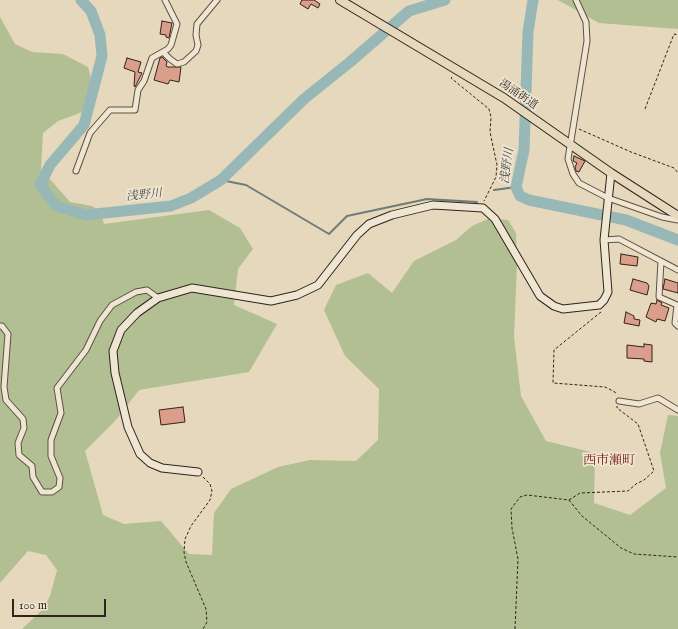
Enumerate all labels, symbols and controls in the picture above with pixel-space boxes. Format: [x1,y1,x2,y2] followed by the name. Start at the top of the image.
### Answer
[496,77,540,113] street label: 湯涌街道
[498,147,518,185] water label: 浅野川
[125,187,163,205] water label: 浅野川
[583,453,635,469] district label: 西市瀬町
[14,591,108,617] scale bar
[19,598,47,613] text: 100 m

